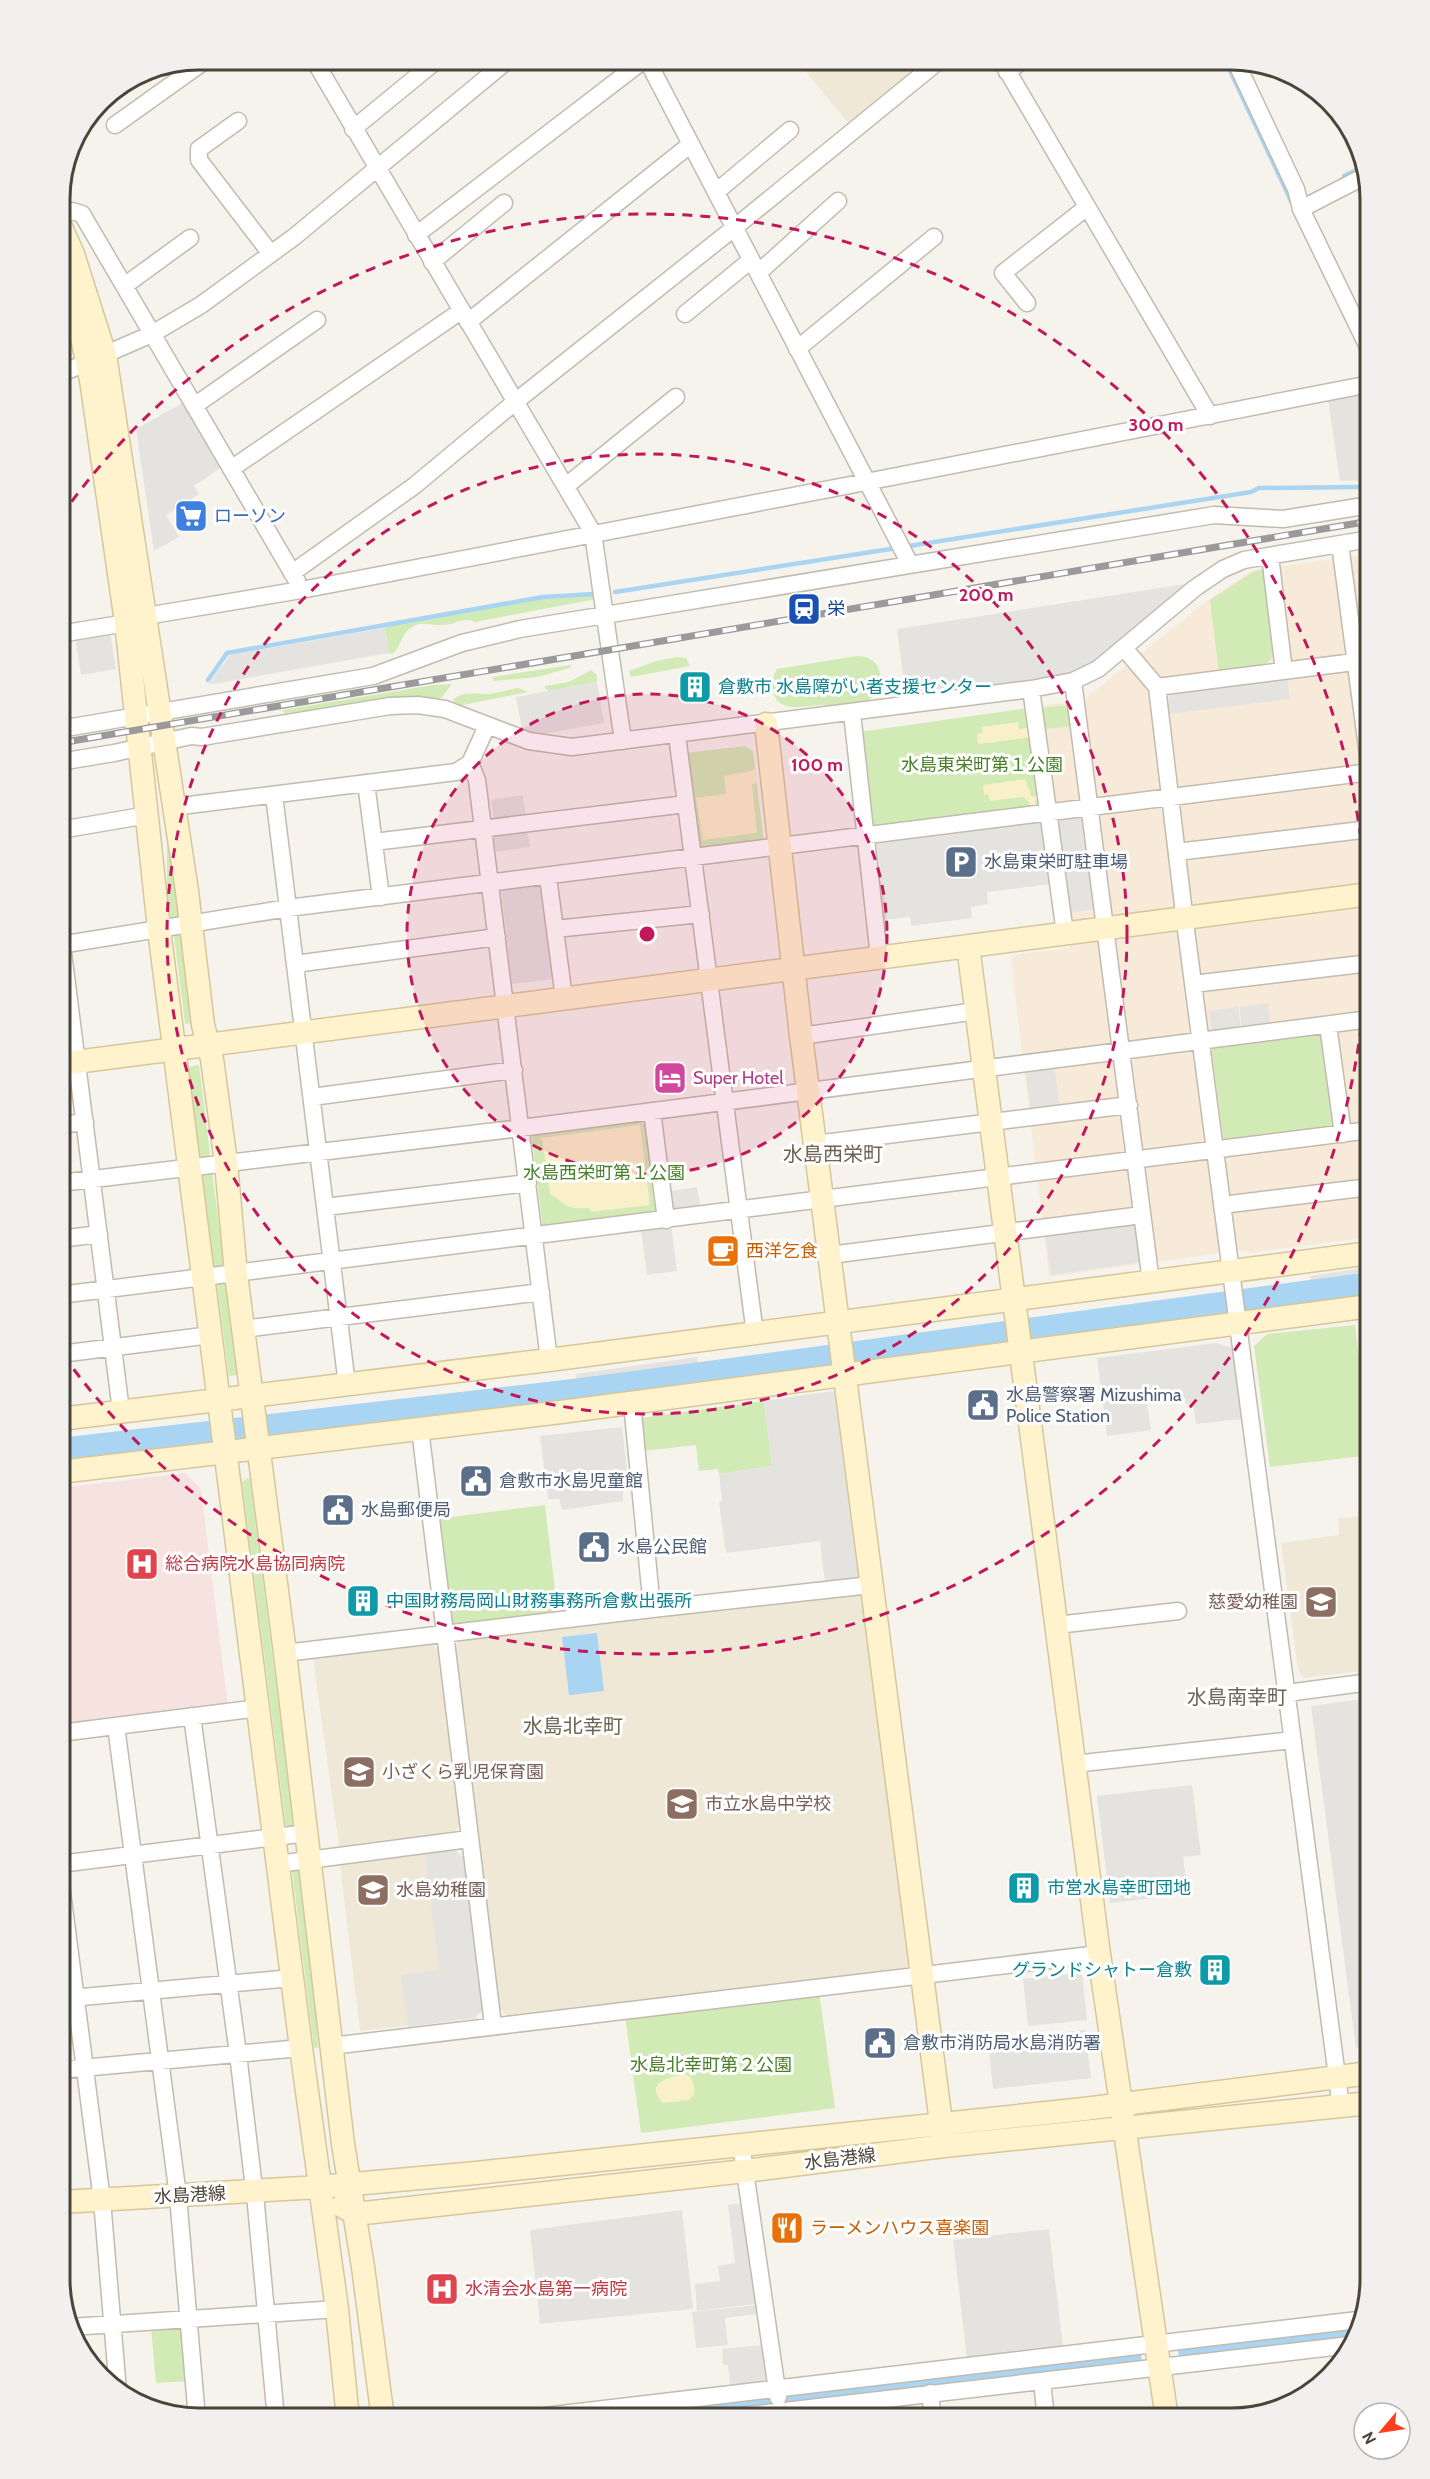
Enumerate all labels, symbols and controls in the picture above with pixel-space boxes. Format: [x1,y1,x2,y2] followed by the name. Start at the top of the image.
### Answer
[1129,414,1183,436] text: 300 m
[173,498,209,534] supermarket icon: ローソン
[214,505,286,527] place label: ローソン
[959,584,1013,606] text: 200 m
[786,591,822,627] station icon: 栄
[827,598,845,620] place label: 栄
[677,669,713,705] building icon: 倉敷市 水島障がい者支援センター
[718,676,992,698] place label: 倉敷市 水島障がい者支援センター
[791,754,843,776] text: 100 m
[901,754,1063,776] park label: 水島東栄町第１公園
[943,844,979,880] parking icon: 水島東栄町駐車場
[984,851,1128,873] place label: 水島東栄町駐車場
[637,924,657,944] centre of rings
[652,1060,688,1096] hotel icon: Super Hotel
[693,1067,784,1089] place label: Super Hotel
[783,1142,883,1166] district label: 水島西栄町
[523,1162,685,1184] park label: 水島西栄町第１公園
[705,1233,741,1269] cafe icon: 西洋乞食
[746,1240,818,1262] place label: 西洋乞食
[1006,1384,1182,1427] place label: 水島警察署 Mizushima Police Station
[965,1387,1001,1423] public building icon: 水島警察署 Mizushima Police Station
[458,1463,494,1499] public building icon: 倉敷市水島児童館
[499,1470,643,1492] place label: 倉敷市水島児童館
[320,1492,356,1528] public building icon: 水島郵便局
[361,1499,451,1521] place label: 水島郵便局
[576,1529,612,1565] public building icon: 水島公民館
[617,1536,707,1558] place label: 水島公民館
[124,1546,160,1582] hospital icon: 総合病院水島協同病院
[165,1553,345,1575] place label: 総合病院水島協同病院
[345,1583,381,1619] building icon: 中国財務局岡山財務事務所倉敷出張所
[1303,1584,1339,1620] school or university icon: 慈愛幼稚園
[386,1590,692,1612] place label: 中国財務局岡山財務事務所倉敷出張所
[1208,1591,1298,1613] place label: 慈愛幼稚園
[1187,1685,1287,1709] district label: 水島南幸町
[523,1714,623,1738] district label: 水島北幸町
[341,1754,377,1790] school or university icon: 小ざくら乳児保育園
[382,1761,544,1783] place label: 小ざくら乳児保育園
[664,1786,700,1822] school or university icon: 市立水島中学校
[705,1793,831,1815] place label: 市立水島中学校
[1006,1870,1042,1906] building icon: 市営水島幸町団地
[355,1872,391,1908] school or university icon: 水島幼稚園
[1047,1877,1191,1899] place label: 市営水島幸町団地
[396,1879,486,1901] place label: 水島幼稚園
[1197,1952,1233,1988] building icon: グランドシャトー倉敷
[1012,1959,1192,1981] place label: グランドシャトー倉敷
[862,2025,898,2061] public building icon: 倉敷市消防局水島消防署
[903,2032,1101,2054] place label: 倉敷市消防局水島消防署
[630,2054,792,2076] park label: 水島北幸町第２公園
[803,2144,877,2174] street label: 水島港線
[153,2182,227,2208] street label: 水島港線
[769,2210,805,2246] restaurant icon: ラーメンハウス喜楽園
[810,2217,989,2239] place label: ラーメンハウス喜楽園
[424,2271,460,2307] hospital icon: 水清会水島第一病院
[465,2278,627,2300] place label: 水清会水島第一病院
[1352,2401,1412,2461] north arrow
[1358,2428,1380,2448] text: N

